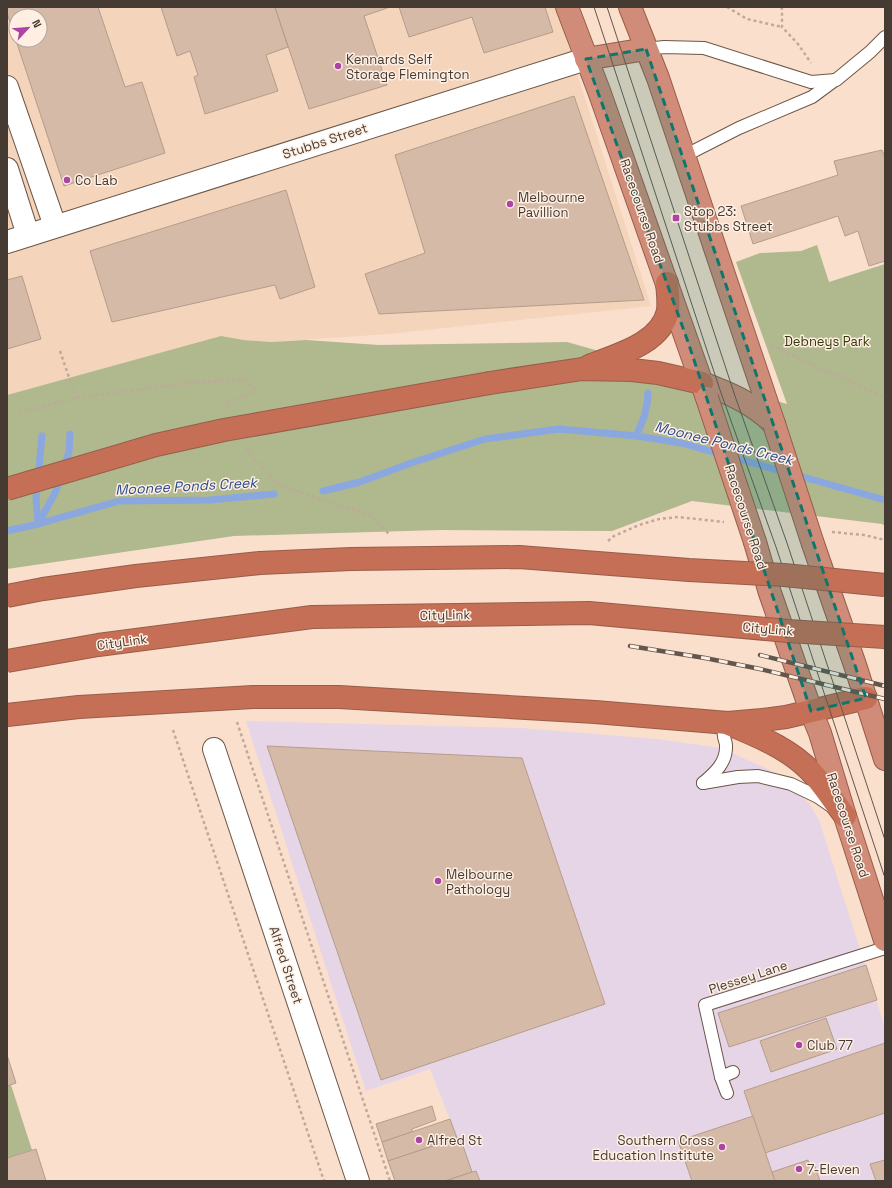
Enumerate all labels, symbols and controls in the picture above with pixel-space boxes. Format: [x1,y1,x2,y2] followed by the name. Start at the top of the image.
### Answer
[8,8,48,48] north arrow
[29,17,45,30] text: N
[346,51,469,83] place label: Kennards Self Storage Flemington
[333,61,343,71] marker: Kennards Self Storage Flemington
[280,119,370,163] street label: Stubbs Street
[616,157,668,265] street label: Racecourse Road
[75,172,118,189] place label: Co Lab
[62,175,72,185] marker: Co Lab
[518,189,585,221] place label: Melbourne Pavillion
[505,199,515,209] marker: Melbourne Pavillion
[684,203,773,235] place label: Stop 23: Stubbs Street
[671,213,681,223] marker: Stop 23: Stubbs Street
[784,333,870,350] park label: Debneys Park
[653,417,796,469] water label: Moonee Ponds Creek
[721,462,771,572] street label: Racecourse Road
[115,473,259,499] water label: Moonee Ponds Creek
[419,606,471,624] street label: CityLink
[742,618,794,640] street label: CityLink
[96,630,148,654] street label: CityLink
[823,770,873,880] street label: Racecourse Road
[446,866,513,898] place label: Melbourne Pathology
[433,876,443,886] marker: Melbourne Pathology
[265,924,307,1006] street label: Alfred Street
[707,956,789,998] street label: Plessey Lane
[807,1037,853,1054] place label: Club 77
[794,1040,804,1050] marker: Club 77
[427,1132,482,1149] place label: Alfred St
[593,1132,714,1164] place label: Southern Cross Education Institute
[414,1135,424,1145] marker: Alfred St
[717,1142,727,1152] marker: Southern Cross Education Institute
[807,1161,860,1178] place label: 7-Eleven
[794,1164,804,1174] marker: 7-Eleven

